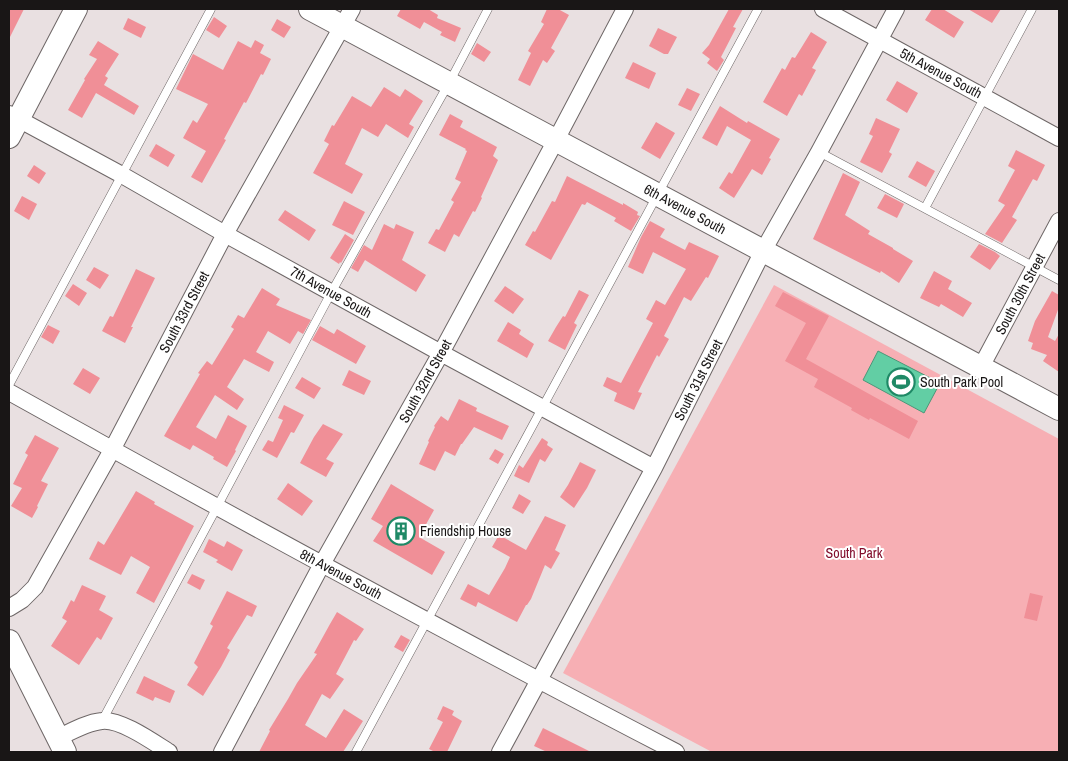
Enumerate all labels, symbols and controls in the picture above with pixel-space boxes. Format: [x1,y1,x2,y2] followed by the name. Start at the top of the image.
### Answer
[897,44,985,102] street label: 5th Avenue South
[641,180,729,238] street label: 6th Avenue South
[991,250,1049,338] street label: South 30th Street
[287,262,375,322] street label: 7th Avenue South
[155,268,213,356] street label: South 33rd Street
[395,336,455,426] street label: South 32nd Street
[670,336,726,424] street label: South 31st Street
[886,367,916,397] sports icon: South Park Pool
[920,373,1003,391] place label: South Park Pool
[386,516,416,546] building icon: Friendship House
[420,522,511,540] place label: Friendship House
[826,544,883,562] park label: South Park
[297,545,385,603] street label: 8th Avenue South

